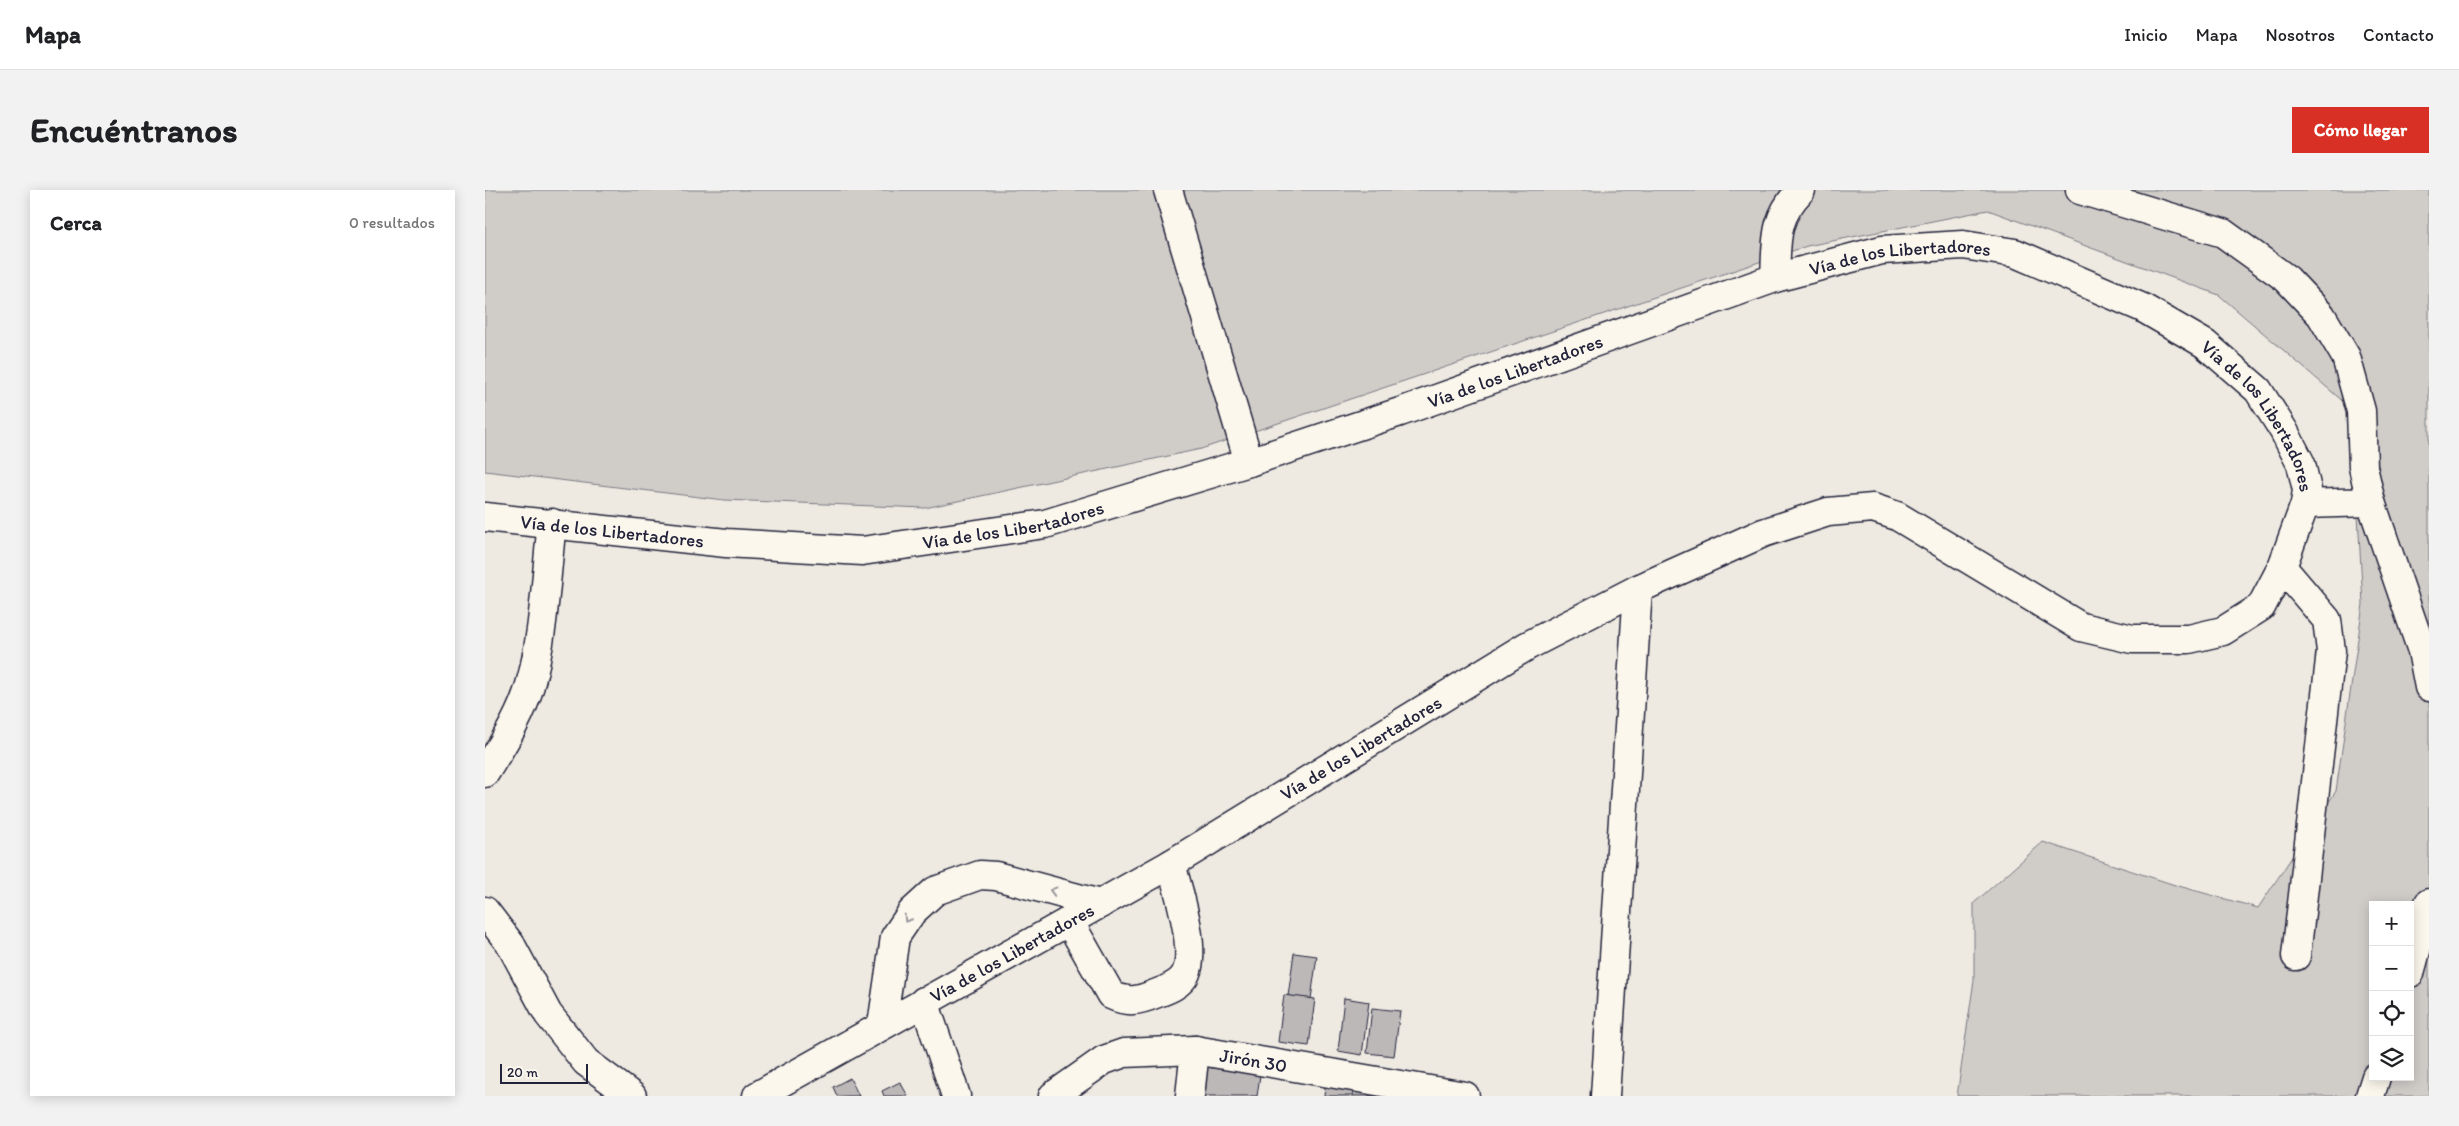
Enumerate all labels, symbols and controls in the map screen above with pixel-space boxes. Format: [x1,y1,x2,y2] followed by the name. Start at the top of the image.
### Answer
[25,20,81,49] text: Mapa
[2124,24,2168,46] text: Inicio
[2196,24,2238,46] text: Mapa
[2266,24,2335,46] text: Nosotros
[2363,24,2434,46] text: Contacto
[2292,107,2429,153] button: Cómo llegar
[30,109,238,151] text: Encuéntranos
[50,210,102,235] text: Cerca
[349,213,435,232] text: 0 resultados
[1807,233,1993,280] street label: Vía de los Libertadores
[1424,329,1606,413] street label: Vía de los Libertadores
[2197,335,2318,494] street label: Vía de los Libertadores
[921,495,1106,553] street label: Vía de los Libertadores
[519,509,705,552] street label: Vía de los Libertadores
[1276,691,1446,805] street label: Vía de los Libertadores
[1048,886,1057,897] one-way arrow
[926,898,1098,1008] street label: Vía de los Libertadores
[2369,901,2414,1081] map controls
[2369,901,2414,946] button: +
[904,913,913,923] one-way arrow
[2369,946,2414,991] button: −
[2369,991,2414,1036] button: locate
[2369,1036,2414,1081] button: layers
[1218,1043,1289,1077] street label: Jirón 30
[500,1061,587,1084] scale bar
[507,1064,538,1081] text: 20 m

